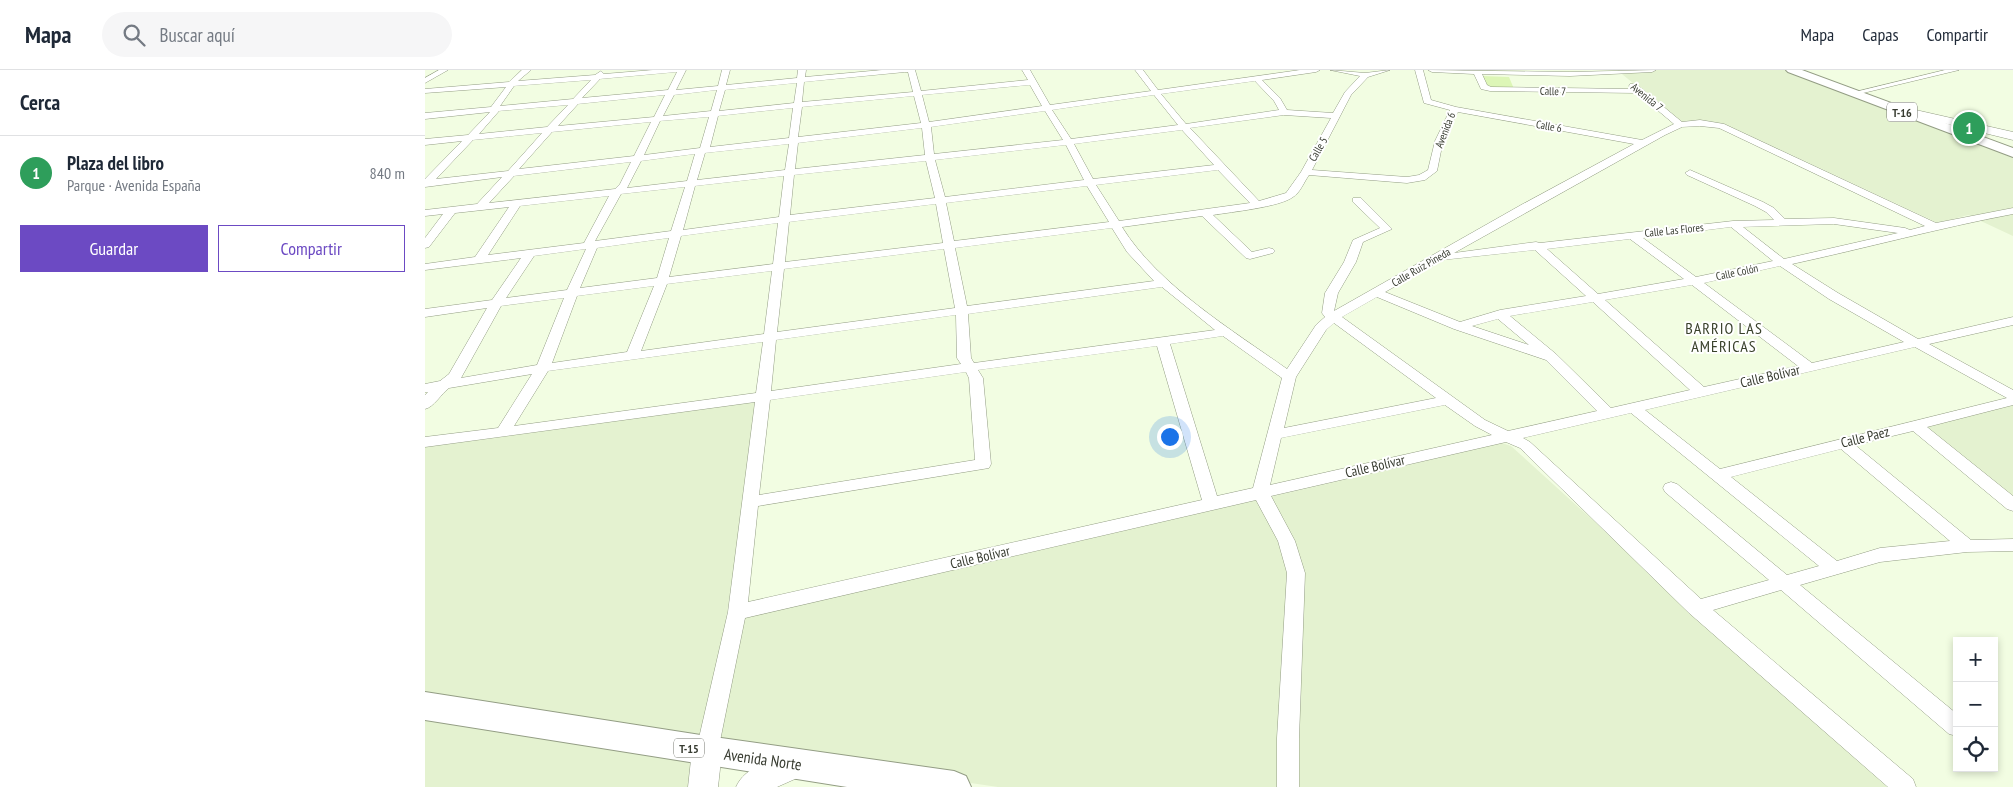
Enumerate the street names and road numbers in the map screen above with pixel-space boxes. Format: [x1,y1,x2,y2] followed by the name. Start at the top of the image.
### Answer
[1628,80,1666,114] street label: Avenida 7
[1540,84,1566,98] street label: Calle 7
[1887,102,1917,122] road number: T-16
[1432,110,1458,150] street label: Avenida 6
[1535,117,1563,135] street label: Calle 6
[1305,134,1331,164] street label: Calle 5
[1644,220,1704,240] street label: Calle Las Flores
[1389,245,1453,289] street label: Calle Ruiz Pineda
[1715,261,1760,283] street label: Calle Colón
[1738,360,1802,392] street label: Calle Bolívar
[1839,422,1891,452] street label: Calle Paez
[1343,450,1407,482] street label: Calle Bolívar
[948,541,1012,573] street label: Calle Bolívar
[674,738,704,758] road number: T-15
[723,744,803,774] street label: Avenida Norte

